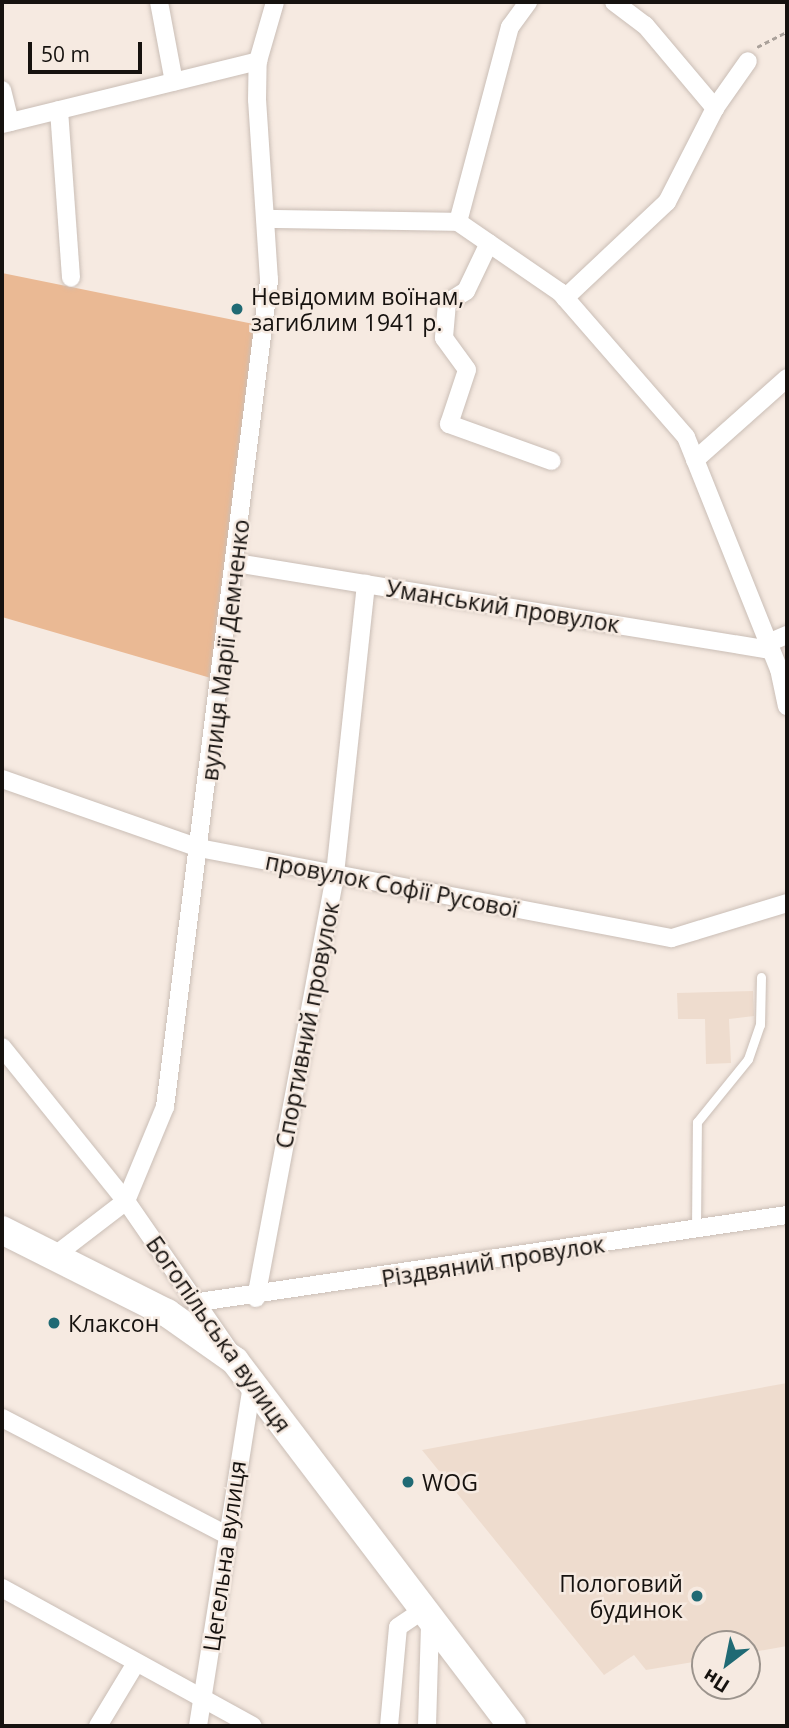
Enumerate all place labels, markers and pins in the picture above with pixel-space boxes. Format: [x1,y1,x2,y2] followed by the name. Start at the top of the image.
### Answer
[251,282,464,336] place label: Невідомим воїнам, загиблим 1941 р.
[229,301,245,317] marker: Невідомим воїнам, загиблим 1941 р.
[68,1309,159,1337] place label: Клаксон
[46,1315,62,1331] marker: Клаксон
[422,1468,478,1496] place label: WOG
[400,1474,416,1490] marker: WOG
[559,1569,683,1623] place label: Пологовий будинок
[689,1588,705,1604] marker: Пологовий будинок

